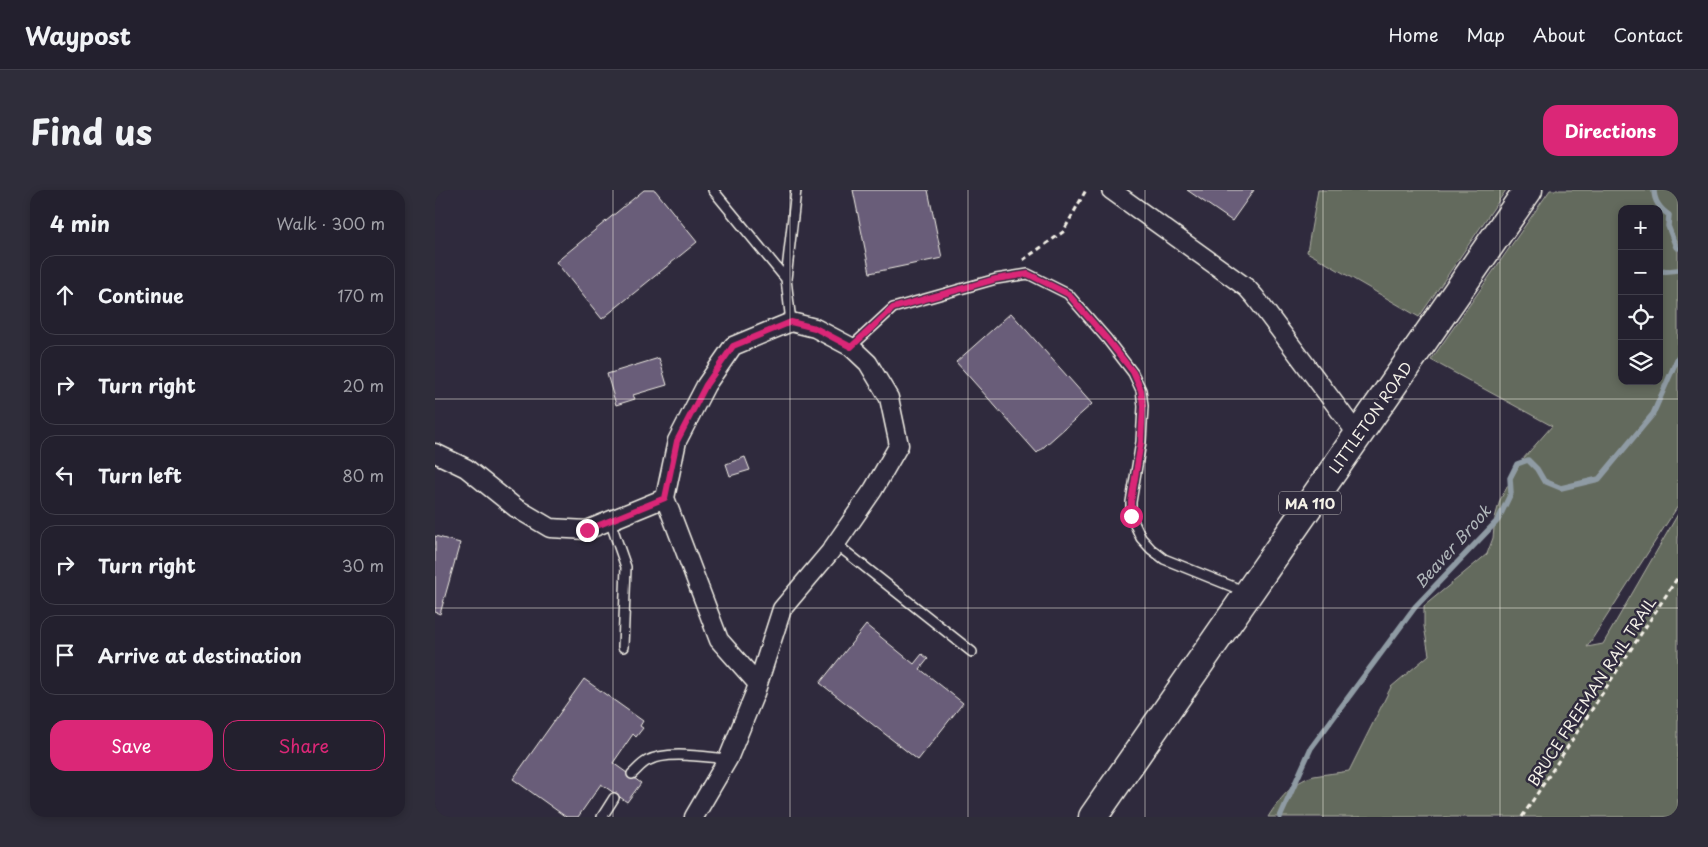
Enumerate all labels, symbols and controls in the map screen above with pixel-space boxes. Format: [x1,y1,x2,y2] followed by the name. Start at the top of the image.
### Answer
[25,17,131,53] text: Waypost
[1388,21,1438,48] text: Home
[1466,21,1505,48] text: Map
[1533,21,1585,48] text: About
[1613,21,1683,48] text: Contact
[30,104,152,157] text: Find us
[1543,105,1678,156] button: Directions
[1618,205,1663,385] map controls
[1618,205,1663,250] button: +
[50,207,110,239] text: 4 min
[276,211,385,235] text: Walk · 300 m
[1618,250,1663,295] button: −
[51,281,79,309] icon: ahead
[98,281,184,309] text: Continue
[338,283,384,307] text: 170 m
[1618,295,1663,340] button: locate
[1618,340,1663,385] button: layers
[1323,356,1417,478] street label: LITTLETON ROAD
[51,371,79,399] icon: right
[98,371,196,399] text: Turn right
[343,373,384,397] text: 20 m
[51,461,79,489] icon: left
[98,461,182,489] text: Turn left
[342,463,384,487] text: 80 m
[1279,492,1341,514] road number: MA 110
[1408,498,1496,593] water label: Beaver Brook
[1120,505,1143,528] route start
[576,519,599,542] route end
[51,551,79,579] icon: right
[98,551,196,579] text: Turn right
[342,553,384,577] text: 30 m
[1521,592,1661,790] street label: BRUCE FREEMAN RAIL TRAIL
[51,641,79,669] icon: arrive
[98,641,302,669] text: Arrive at destination
[50,720,213,771] button: Save
[223,720,385,771] button: Share

